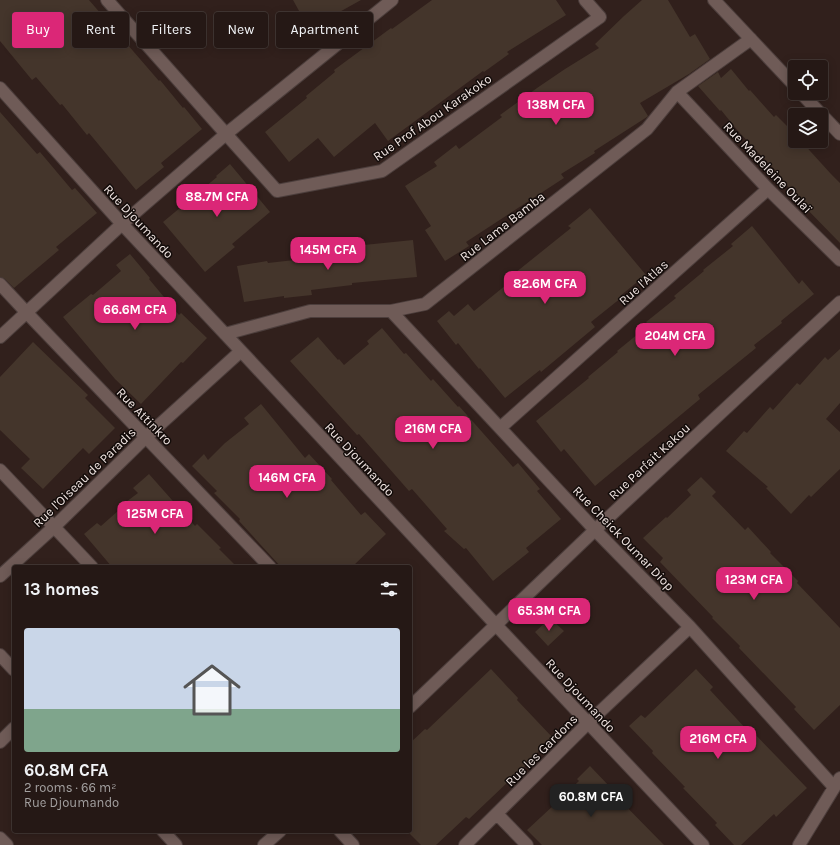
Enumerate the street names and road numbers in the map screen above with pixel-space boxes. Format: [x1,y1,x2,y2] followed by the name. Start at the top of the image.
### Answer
[370,71,494,164] street label: Rue Prof Abou Karakoko
[720,119,815,216] street label: Rue Madeleine Oulaï
[101,181,177,261] street label: Rue Djoumando
[457,189,548,264] street label: Rue Lama Bamba
[616,256,671,308] street label: Rue l'Atlas
[114,385,176,448] street label: Rue Attinkro
[322,419,398,499] street label: Rue Djoumando
[606,420,693,503] street label: Rue Parfait Kakou
[30,424,139,530] street label: Rue l'Oiseau de Paradis
[570,483,678,594] street label: Rue Cheick Oumar Diop
[543,655,619,735] street label: Rue Djoumando
[502,711,581,789] street label: Rue les Gardons

